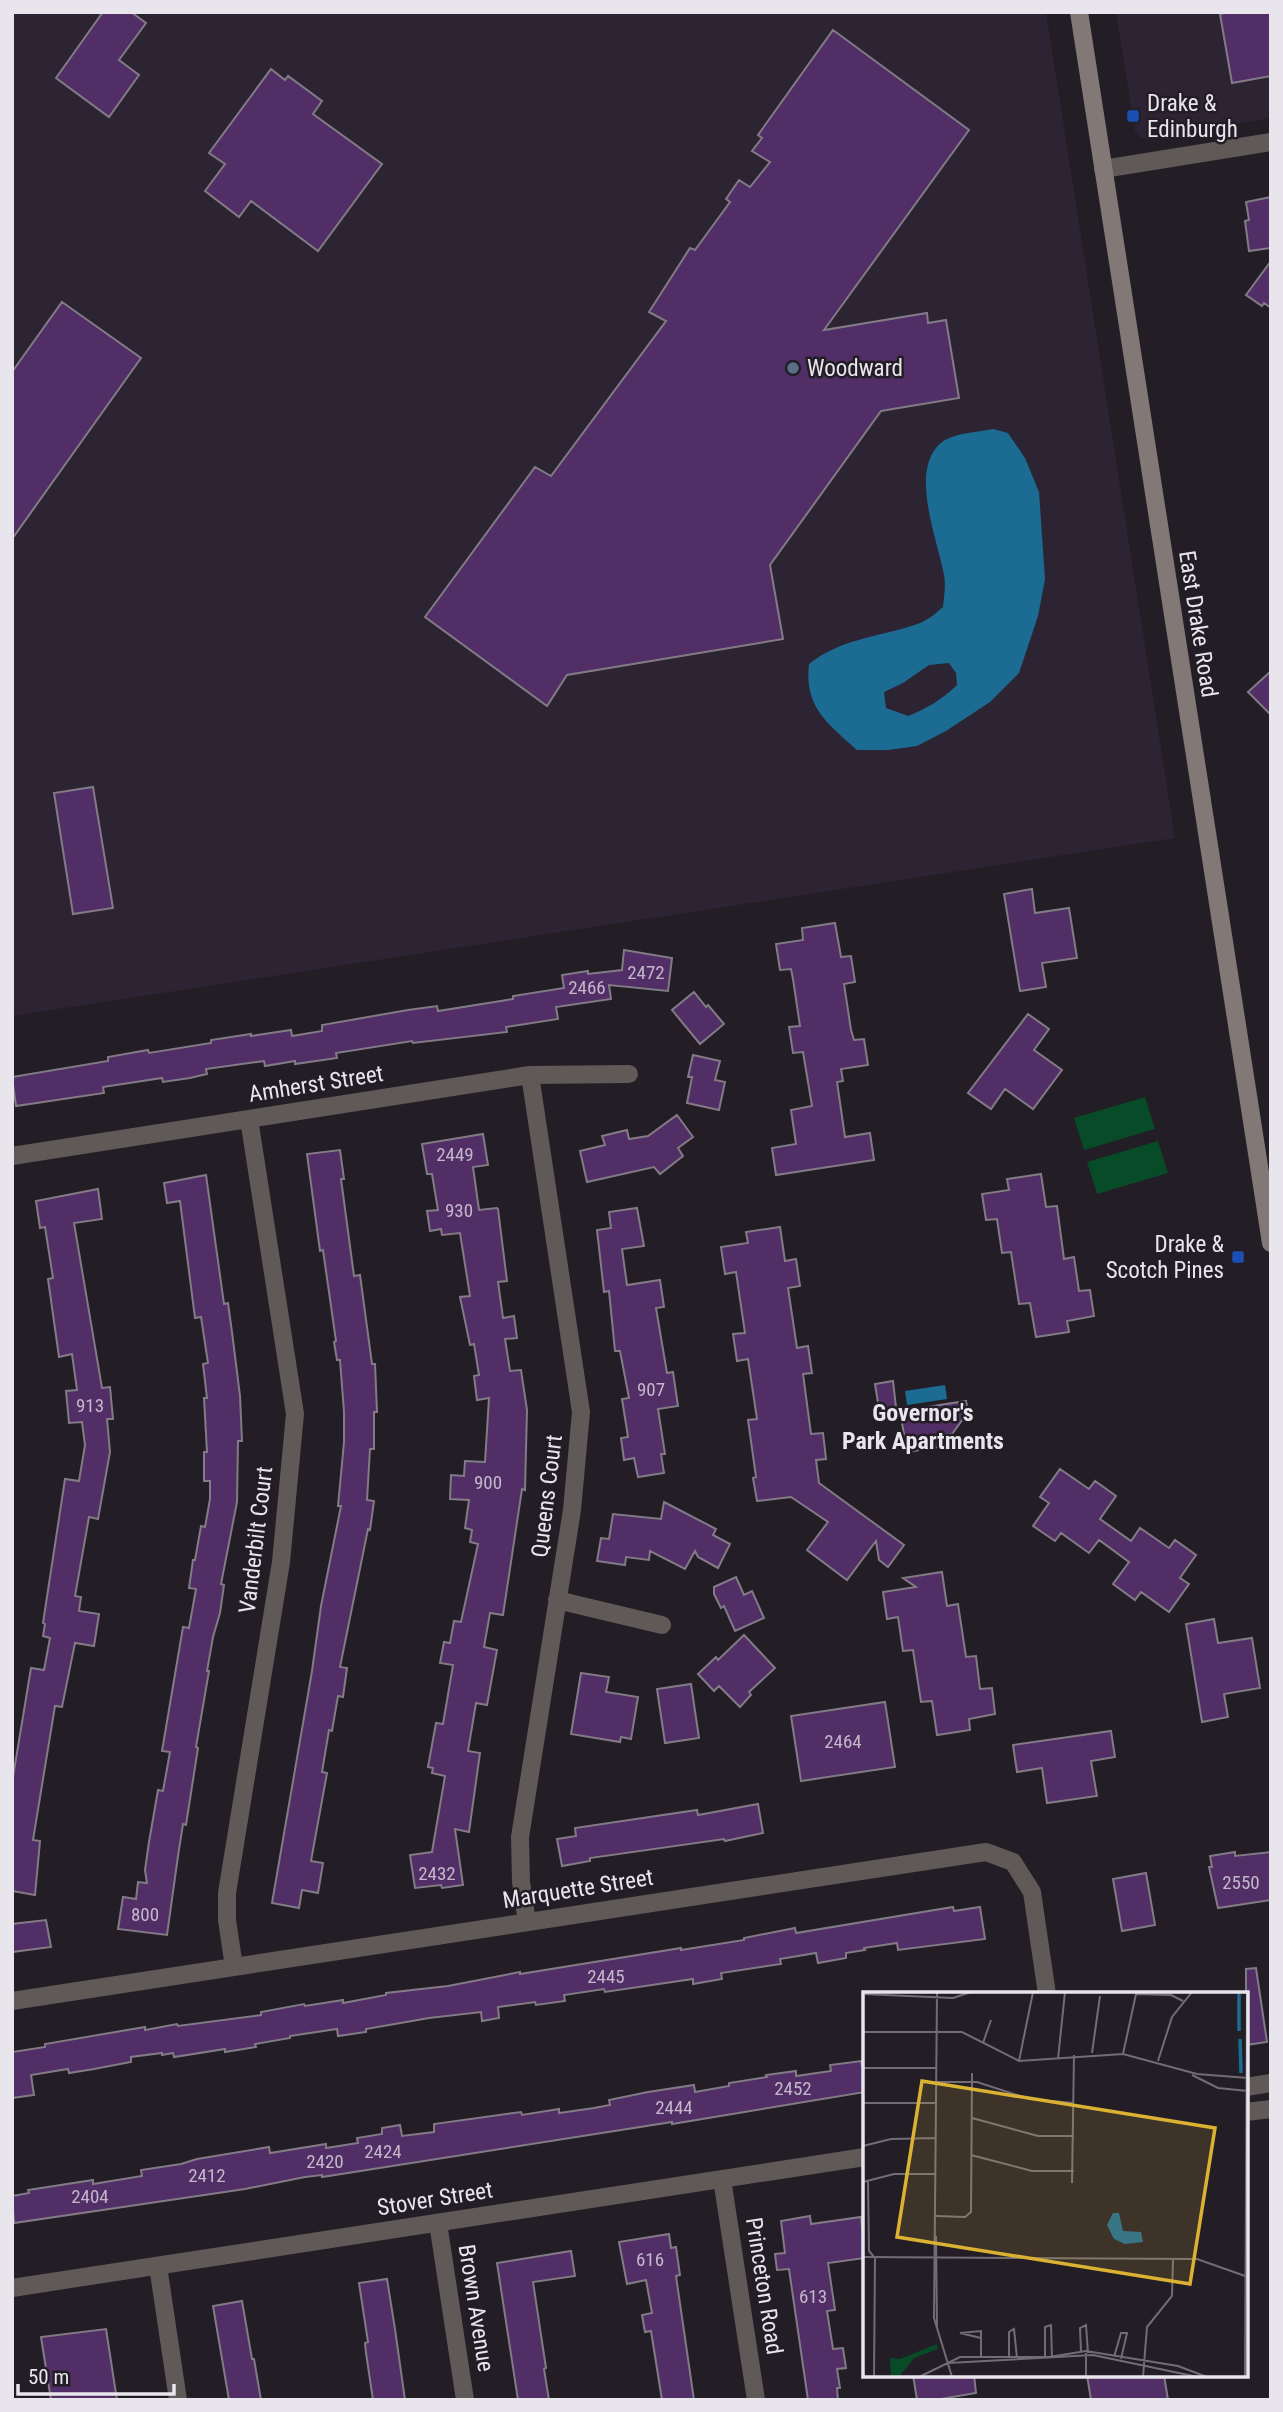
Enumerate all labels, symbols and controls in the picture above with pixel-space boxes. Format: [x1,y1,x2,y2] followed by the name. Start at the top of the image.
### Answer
[1147,90,1238,143] place label: Drake & Edinburgh
[1125,108,1141,124] marker: Drake & Edinburgh
[807,355,903,382] place label: Woodward
[785,360,801,376] marker: Woodward
[1173,549,1223,699] street label: East Drake Road
[627,961,665,984] house number: 2472
[568,976,606,999] house number: 2466
[247,1060,385,1108] street label: Amherst Street
[436,1143,474,1166] house number: 2449
[445,1199,473,1222] house number: 930
[1106,1231,1224,1284] place label: Drake & Scotch Pines
[1230,1249,1246,1265] marker: Drake & Scotch Pines
[637,1378,665,1401] house number: 907
[76,1394,104,1417] house number: 913
[842,1399,1004,1455] district label: Governor's Park Apartments
[526,1433,568,1559] street label: Queens Court
[234,1465,278,1615] street label: Vanderbilt Court
[474,1471,502,1494] house number: 900
[824,1730,862,1753] house number: 2464
[418,1862,456,1885] house number: 2432
[501,1864,655,1914] street label: Marquette Street
[1222,1871,1260,1894] house number: 2550
[131,1903,159,1926] house number: 800
[587,1965,625,1988] house number: 2445
[863,1992,1248,2377] inset map
[774,2077,812,2100] house number: 2452
[655,2096,693,2119] house number: 2444
[364,2140,402,2163] house number: 2424
[306,2150,344,2173] house number: 2420
[188,2164,226,2187] house number: 2412
[375,2177,495,2221] street label: Stover Street
[71,2185,109,2208] house number: 2404
[740,2216,788,2356] street label: Princeton Road
[453,2242,499,2374] street label: Brown Avenue
[636,2248,664,2271] house number: 616
[799,2285,827,2308] house number: 613
[18,2352,173,2396] scale bar
[28,2365,69,2389] text: 50 m

